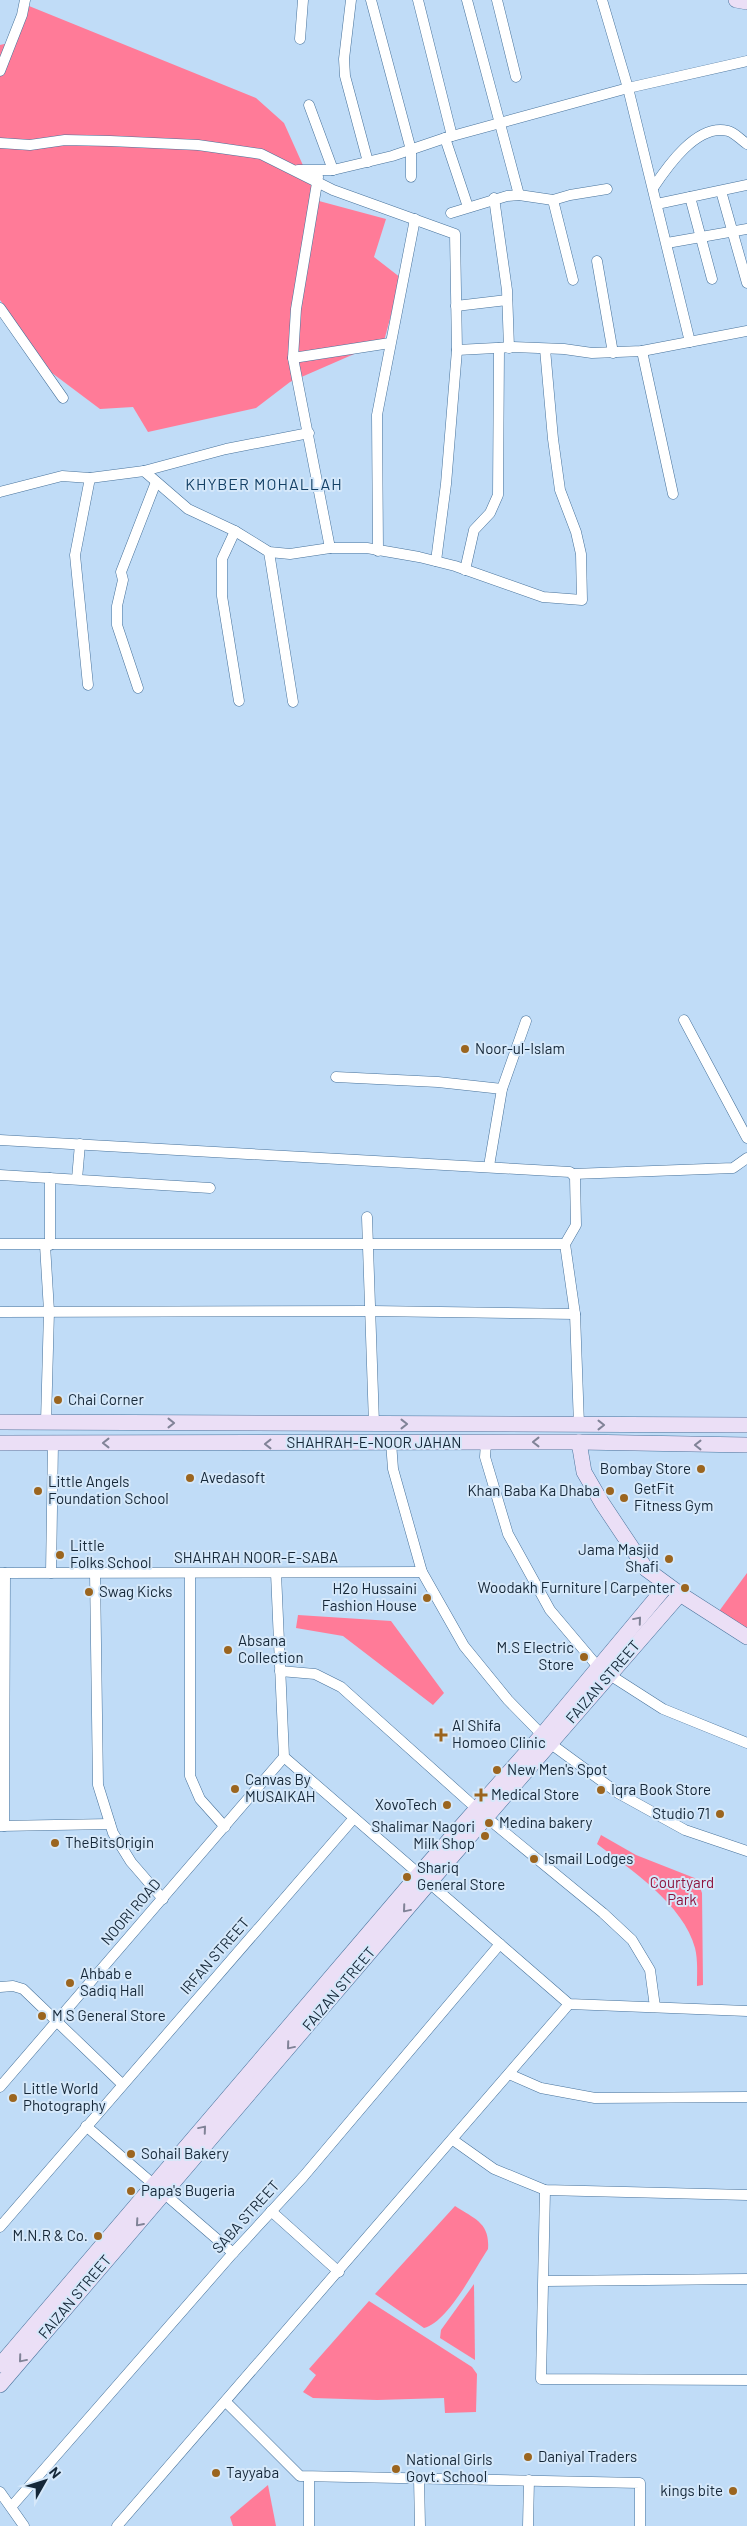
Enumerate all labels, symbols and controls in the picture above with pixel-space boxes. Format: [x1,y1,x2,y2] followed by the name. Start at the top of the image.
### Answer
[185,474,343,493] district label: KHYBER MOHALLAH
[475,1039,565,1057] place label: Noor-ul-Islam
[459,1043,471,1055] marker: Noor-ul-Islam
[68,1390,144,1408] place label: Chai Corner
[52,1394,64,1406] marker: Chai Corner
[168,1418,175,1428] one-way arrow
[400,1419,408,1429] one-way arrow
[598,1420,605,1430] one-way arrow
[287,1433,461,1451] street label: SHAHRAH-E-NOOR JAHAN
[532,1437,540,1447] one-way arrow
[102,1438,110,1448] one-way arrow
[264,1439,272,1449] one-way arrow
[694,1440,702,1450] one-way arrow
[600,1459,691,1477] place label: Bombay Store
[695,1463,707,1475] marker: Bombay Store
[200,1468,266,1486] place label: Avedasoft
[48,1472,169,1507] place label: Little Angels Foundation School
[184,1472,196,1484] marker: Avedasoft
[634,1479,713,1514] place label: GetFit Fitness Gym
[467,1481,600,1499] place label: Khan Baba Ka Dhaba
[32,1485,44,1497] marker: Little Angels Foundation School
[604,1485,616,1497] marker: Khan Baba Ka Dhaba
[618,1492,630,1504] marker: GetFit Fitness Gym
[70,1536,152,1571] place label: Little Folks School
[578,1540,659,1575] place label: Jama Masjid Shafi
[174,1548,338,1566] street label: SHAHRAH NOOR-E-SABA
[54,1549,66,1561] marker: Little Folks School
[663,1553,675,1565] marker: Jama Masjid Shafi
[478,1578,676,1596] place label: Woodakh Furniture | Carpenter
[322,1579,417,1614] place label: H2o Hussaini Fashion House
[99,1582,173,1600] place label: Swag Kicks
[679,1582,691,1594] marker: Woodakh Furniture | Carpenter
[83,1586,95,1598] marker: Swag Kicks
[421,1592,433,1604] marker: H2o Hussaini Fashion House
[633,1617,641,1626] one-way arrow
[238,1631,304,1666] place label: Absana Collection
[561,1636,643,1727] street label: FAIZAN STREET
[496,1638,574,1673] place label: M.S Electric Store
[222,1644,234,1656] marker: Absana Collection
[578,1651,590,1663] marker: M.S Electric Store
[452,1716,546,1751] place label: Al Shifa Homoeo Clinic
[434,1728,448,1742] marker: Al Shifa Homoeo Clinic
[507,1760,607,1778] place label: New Men's Spot
[491,1764,503,1776] marker: New Men's Spot
[245,1770,316,1805] place label: Canvas By MUSAIKAH
[611,1780,711,1798] place label: Iqra Book Store
[229,1783,241,1795] marker: Canvas By MUSAIKAH
[595,1784,607,1796] marker: Iqra Book Store
[491,1785,579,1803] place label: Medical Store
[475,1789,487,1801] marker: Medical Store
[375,1795,437,1813] place label: XovoTech
[441,1799,453,1811] marker: XovoTech
[652,1804,710,1822] place label: Studio 71
[714,1808,726,1820] marker: Studio 71
[499,1813,592,1831] place label: Medina bakery
[371,1817,475,1852] place label: Shalimar Nagori Milk Shop
[483,1817,495,1829] marker: Medina bakery
[479,1830,491,1842] marker: Shalimar Nagori Milk Shop
[65,1833,154,1851] place label: TheBitsOrigin
[49,1837,61,1849] marker: TheBitsOrigin
[544,1849,633,1867] place label: Ismail Lodges
[528,1853,540,1865] marker: Ismail Lodges
[417,1858,505,1893] place label: Shariq General Store
[401,1871,413,1883] marker: Shariq General Store
[650,1873,714,1908] park label: Courtyard Park
[97,1875,164,1948] street label: NOORI ROAD
[403,1903,412,1912] one-way arrow
[176,1913,253,1997] street label: IRFAN STREET
[298,1943,379,2034] street label: FAIZAN STREET
[80,1964,144,1999] place label: Ahbab e Sadiq Hall
[64,1977,76,1989] marker: Ahbab e Sadiq Hall
[52,2006,166,2024] place label: M S General Store
[36,2010,48,2022] marker: M S General Store
[287,2040,296,2049] one-way arrow
[23,2079,106,2114] place label: Little World Photography
[7,2092,19,2104] marker: Little World Photography
[197,2126,205,2135] one-way arrow
[141,2144,229,2162] place label: Sohail Bakery
[125,2148,137,2160] marker: Sohail Bakery
[208,2176,283,2256] street label: SABA STREET
[141,2181,235,2199] place label: Papa's Bugeria
[125,2185,137,2197] marker: Papa's Bugeria
[136,2217,145,2226] one-way arrow
[12,2226,88,2244] place label: M.N.R & Co.
[92,2230,104,2242] marker: M.N.R & Co.
[34,2251,115,2342] street label: FAIZAN STREET
[19,2354,28,2363] one-way arrow
[538,2447,637,2465] place label: Daniyal Traders
[406,2450,493,2485] place label: National Girls Govt. School
[522,2451,534,2463] marker: Daniyal Traders
[20,2456,70,2506] north arrow
[226,2463,279,2481] place label: Tayyaba
[390,2463,402,2475] marker: National Girls Govt. School
[46,2464,65,2481] text: N
[210,2467,222,2479] marker: Tayyaba
[660,2481,723,2499] place label: kings bite
[727,2485,739,2497] marker: kings bite

